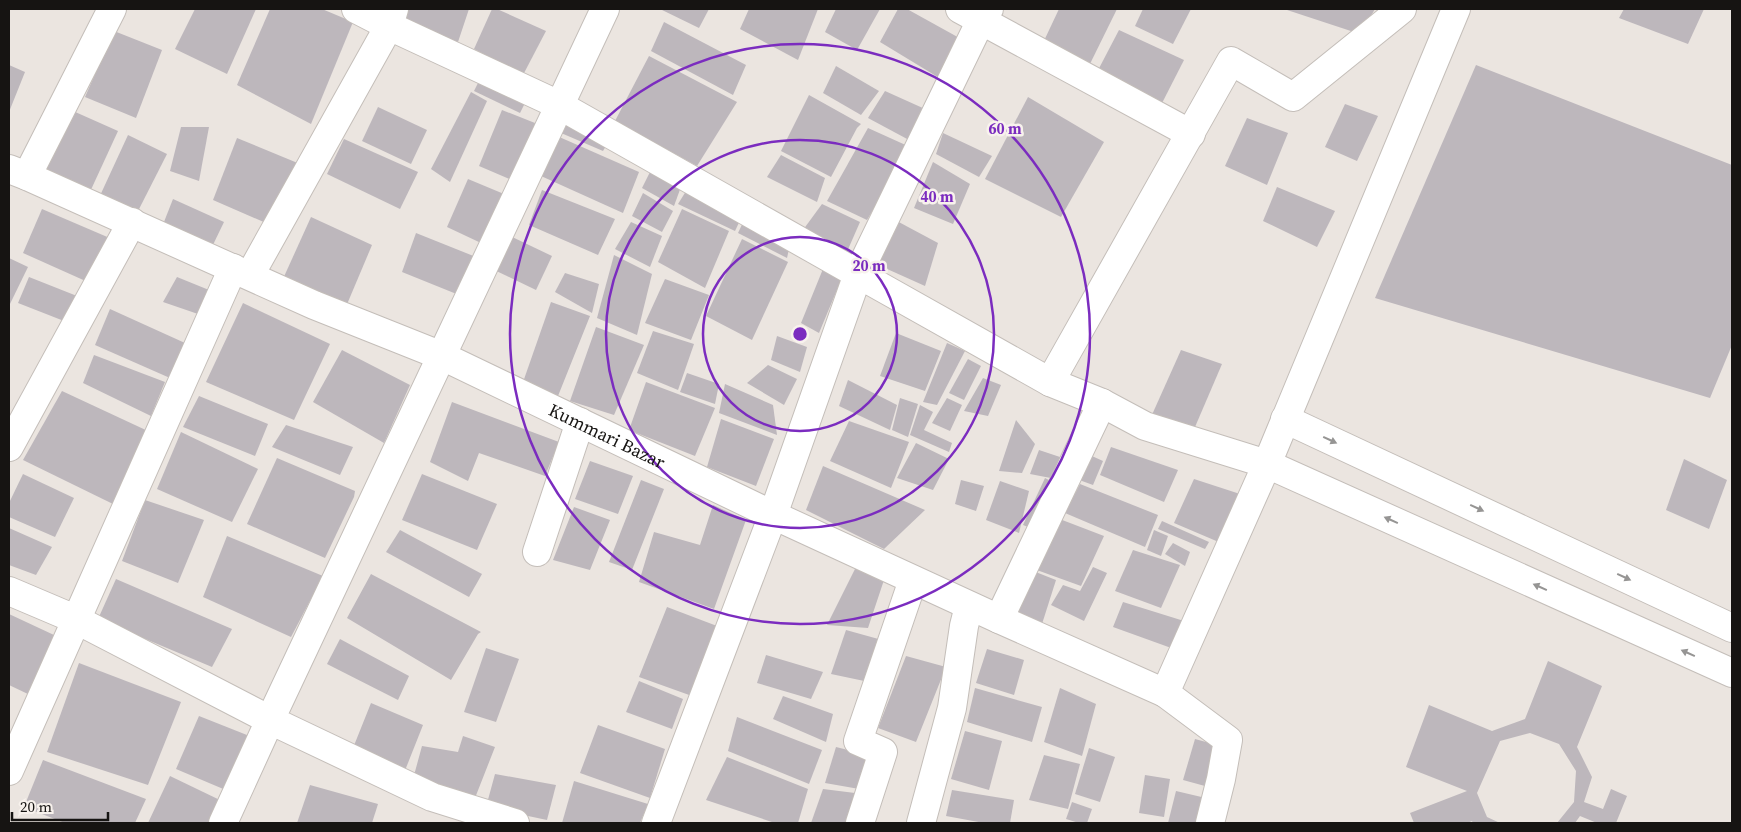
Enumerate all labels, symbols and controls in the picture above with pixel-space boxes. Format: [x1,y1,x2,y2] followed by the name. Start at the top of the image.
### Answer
[988,118,1022,139] text: 60 m
[920,186,954,207] text: 40 m
[852,255,886,276] text: 20 m
[791,325,809,343] centre of rings
[545,397,670,474] street label: Kummari Bazar
[1323,436,1337,444] one-way arrow
[1470,505,1484,513] one-way arrow
[1384,516,1398,524] one-way arrow
[1617,573,1631,581] one-way arrow
[1532,582,1547,591] one-way arrow
[1681,649,1695,657] one-way arrow
[12,790,109,822] scale bar
[20,796,52,817] text: 20 m

